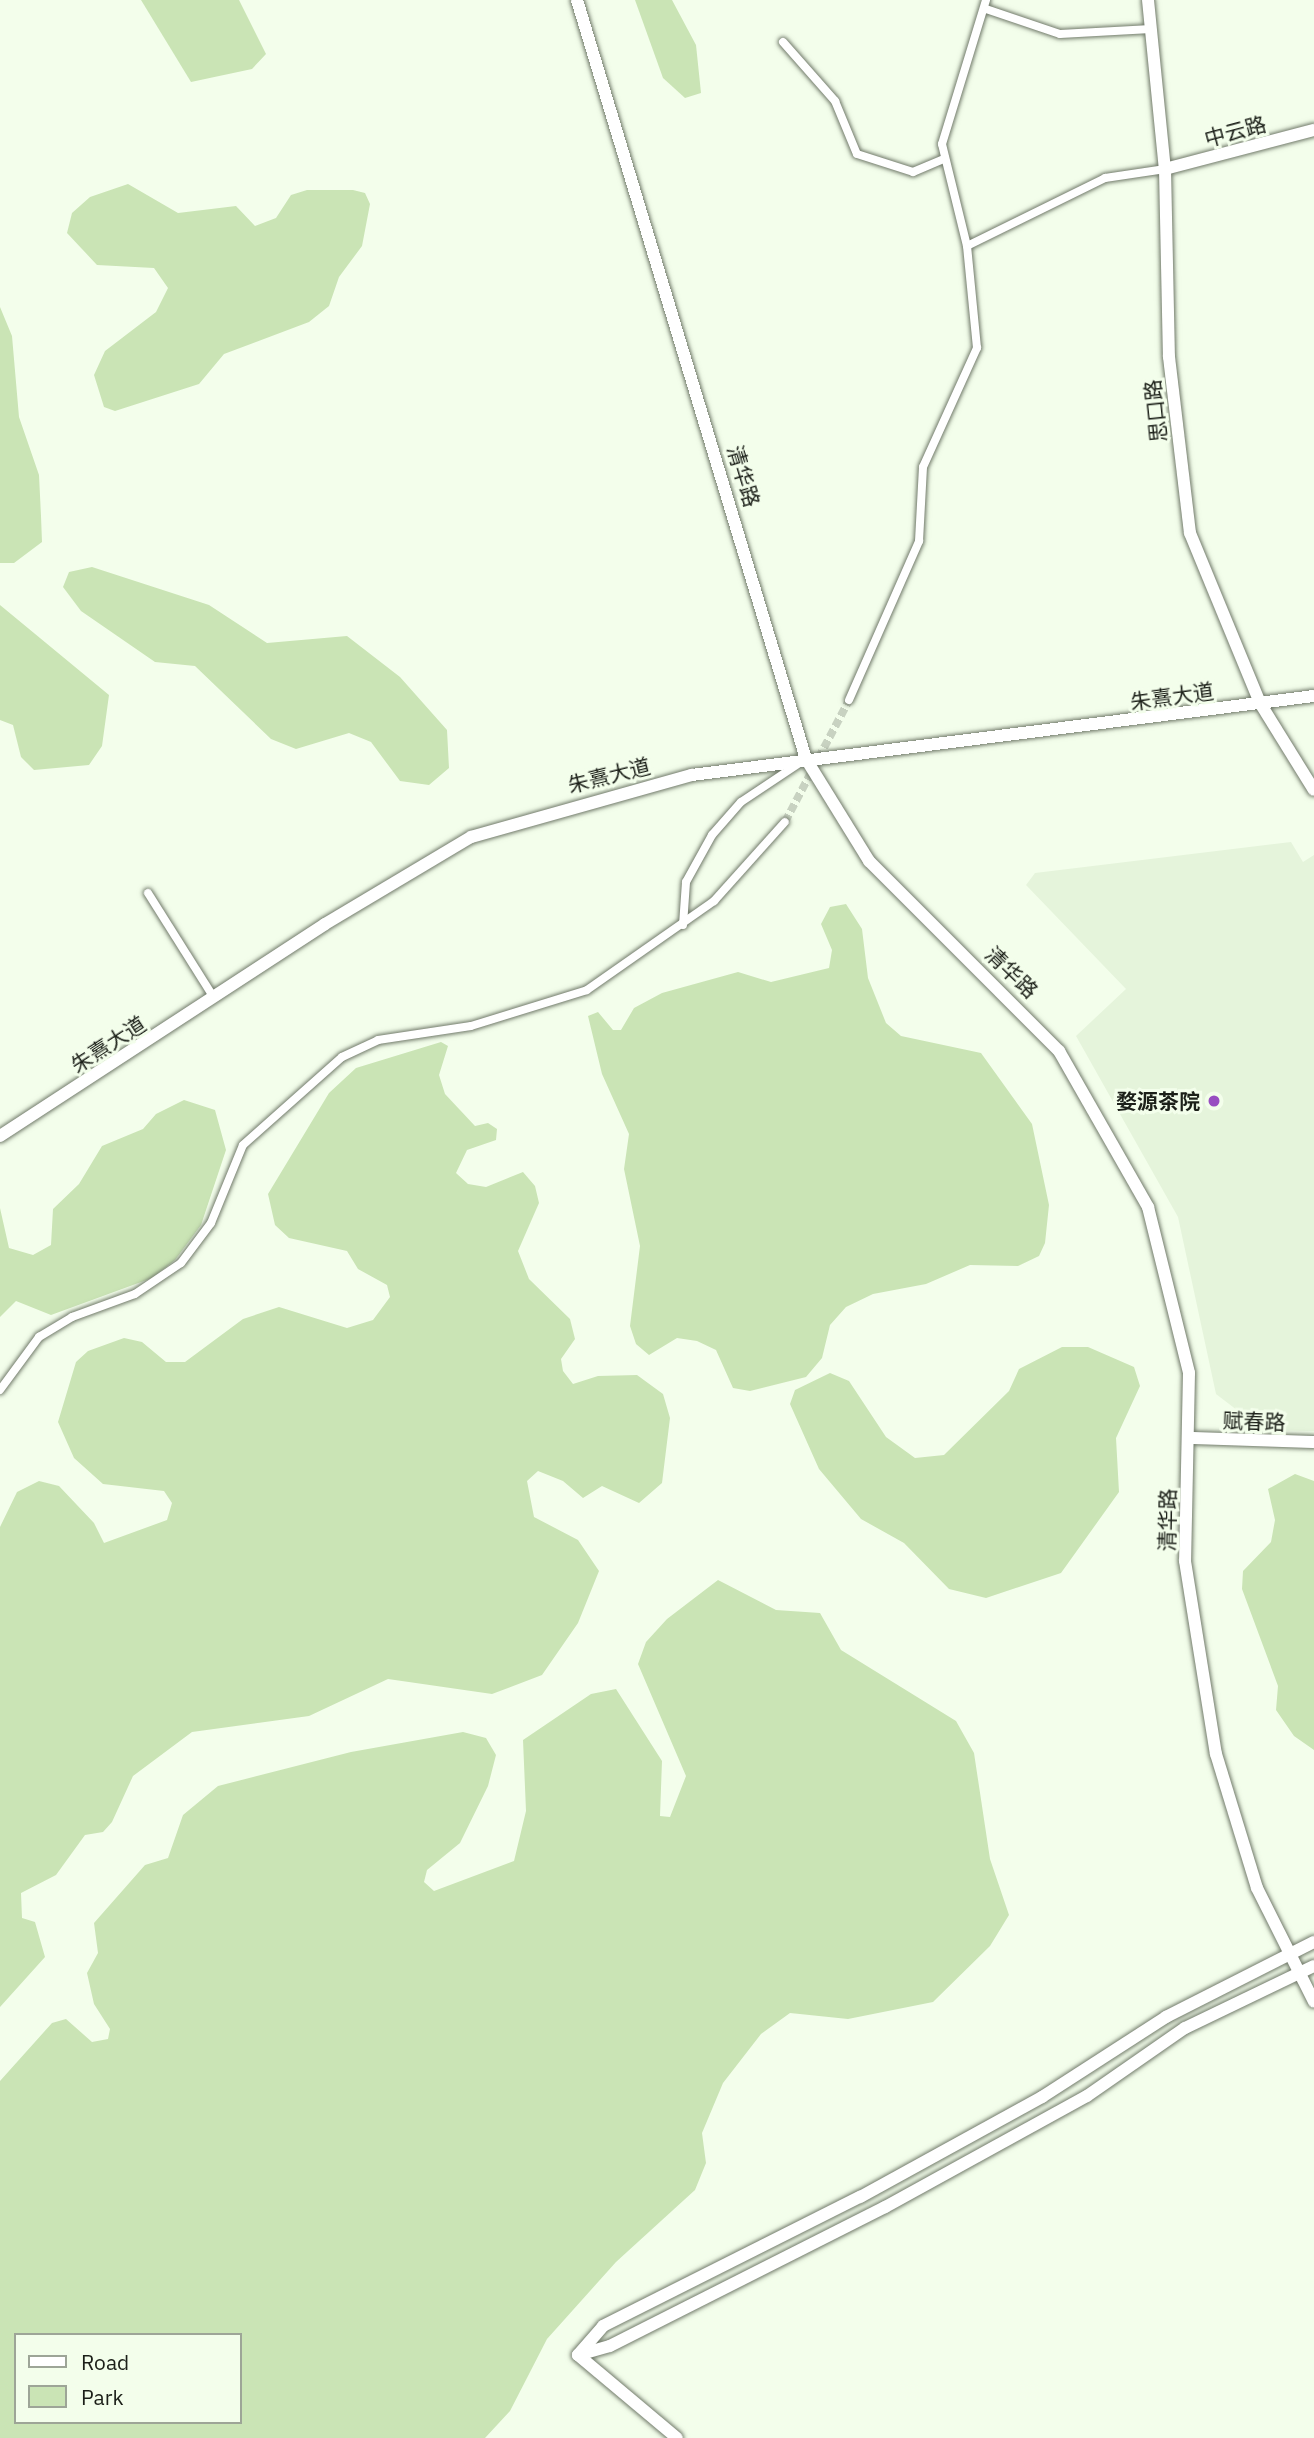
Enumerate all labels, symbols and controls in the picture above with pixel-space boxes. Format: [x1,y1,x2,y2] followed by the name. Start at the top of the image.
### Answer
[1201,111,1269,151] street label: 中云路
[1139,378,1171,444] street label: 思口路
[723,442,765,510] street label: 清华路
[1129,678,1215,714] street label: 朱熹大道
[565,753,653,797] street label: 朱熹大道
[981,941,1043,1003] street label: 清华路
[66,1011,150,1077] street label: 朱熹大道
[1116,1088,1200,1114] place label: 婺源茶院
[1206,1093,1222,1109] marker: 婺源茶院
[1222,1407,1286,1435] street label: 赋春路
[1154,1488,1180,1552] street label: 清华路
[14,2333,242,2424] legend
[81,2348,129,2376] text: Road
[81,2383,124,2411] text: Park

